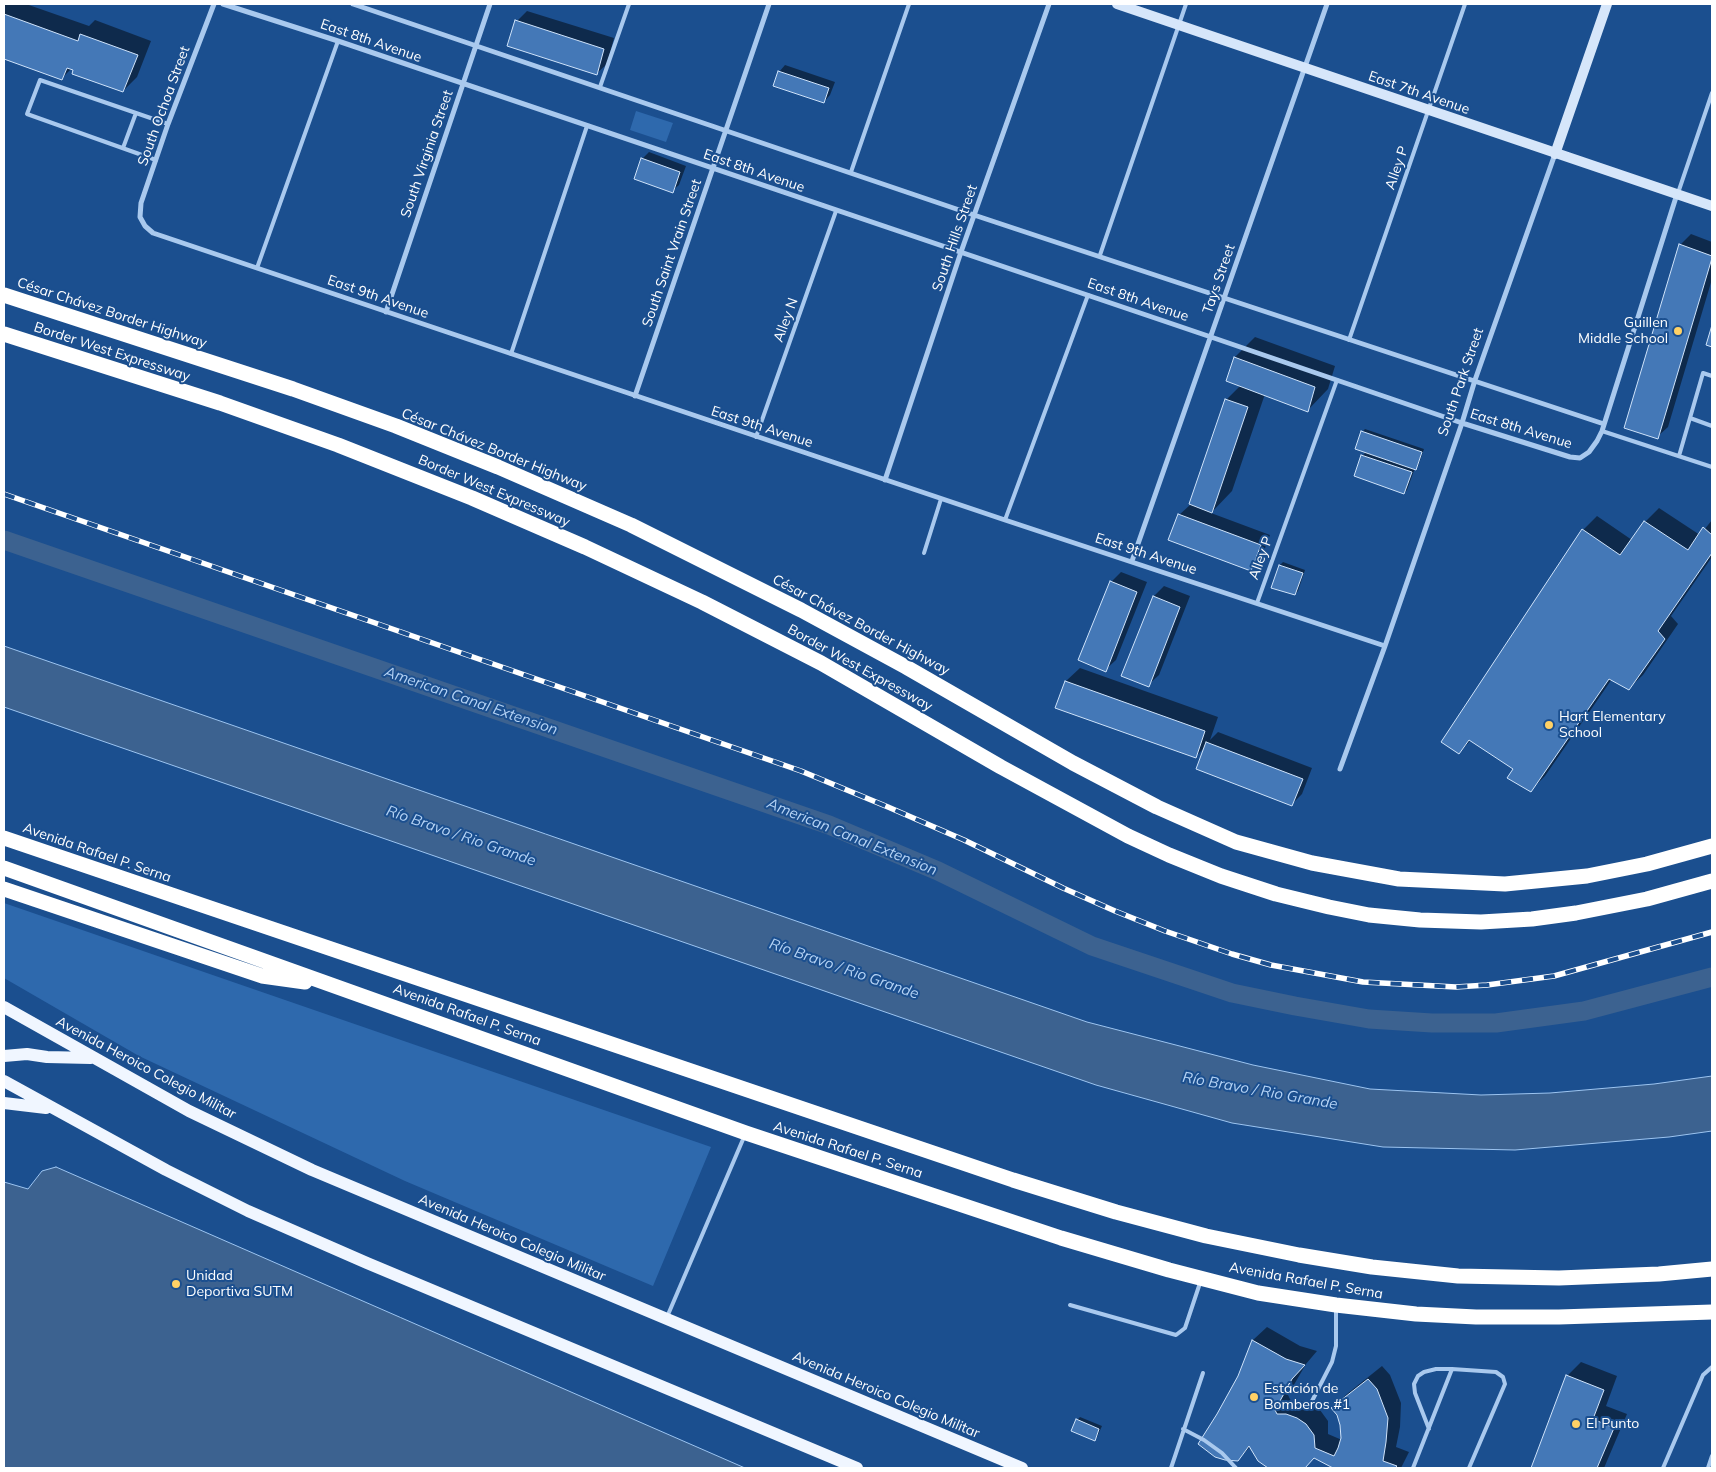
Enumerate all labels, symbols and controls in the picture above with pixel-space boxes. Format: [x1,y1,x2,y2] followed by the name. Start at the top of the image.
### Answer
[318,16,424,66] street label: East 8th Avenue
[135,44,193,168] street label: South Ochoa Street
[1366,68,1472,118] street label: East 7th Avenue
[397,88,457,220] street label: South Virginia Street
[1382,144,1412,192] street label: Alley P
[701,146,807,196] street label: East 8th Avenue
[639,177,705,329] street label: South Saint Vrain Street
[929,183,981,293] street label: South Hills Street
[1199,242,1239,316] street label: Tays Street
[325,272,431,322] street label: East 9th Avenue
[15,274,209,352] street label: César Chávez Border Highway
[1085,275,1191,325] street label: East 8th Avenue
[770,296,802,344] street label: Alley N
[1578,315,1668,348] place label: Guillen Middle School
[32,319,192,385] street label: Border West Expressway
[1672,325,1684,337] marker: Guillen Middle School
[1435,326,1487,438] street label: South Park Street
[709,403,815,451] street label: East 9th Avenue
[399,405,589,495] street label: César Chávez Border Highway
[1468,405,1574,453] street label: East 8th Avenue
[416,451,572,531] street label: Border West Expressway
[1093,530,1199,578] street label: East 9th Avenue
[1245,534,1277,582] street label: Alley P
[769,571,953,679] street label: César Chávez Border Highway
[785,621,935,715] street label: Border West Expressway
[382,663,560,739] water label: American Canal Extension
[1559,709,1666,742] place label: Hart Elementary School
[1543,719,1555,731] marker: Hart Elementary School
[764,795,940,879] water label: American Canal Extension
[384,802,538,870] water label: Río Bravo / Rio Grande
[21,820,173,886] street label: Avenida Rafael P. Serna
[767,935,921,1003] water label: Río Bravo / Rio Grande
[391,980,543,1050] street label: Avenida Rafael P. Serna
[53,1013,239,1123] street label: Avenida Heroico Colegio Militar
[1181,1068,1339,1114] water label: Río Bravo / Rio Grande
[771,1118,925,1182] street label: Avenida Rafael P. Serna
[416,1191,608,1285] street label: Avenida Heroico Colegio Militar
[1228,1259,1384,1303] street label: Avenida Rafael P. Serna
[186,1268,293,1300] place label: Unidad Deportiva SUTM
[170,1278,182,1290] marker: Unidad Deportiva SUTM
[790,1348,982,1442] street label: Avenida Heroico Colegio Militar
[1264,1381,1350,1414] place label: Estáción de Bomberos #1
[1248,1391,1260,1403] marker: Estáción de Bomberos #1
[1586,1416,1639,1432] place label: El Punto
[1570,1418,1582,1430] marker: El Punto

